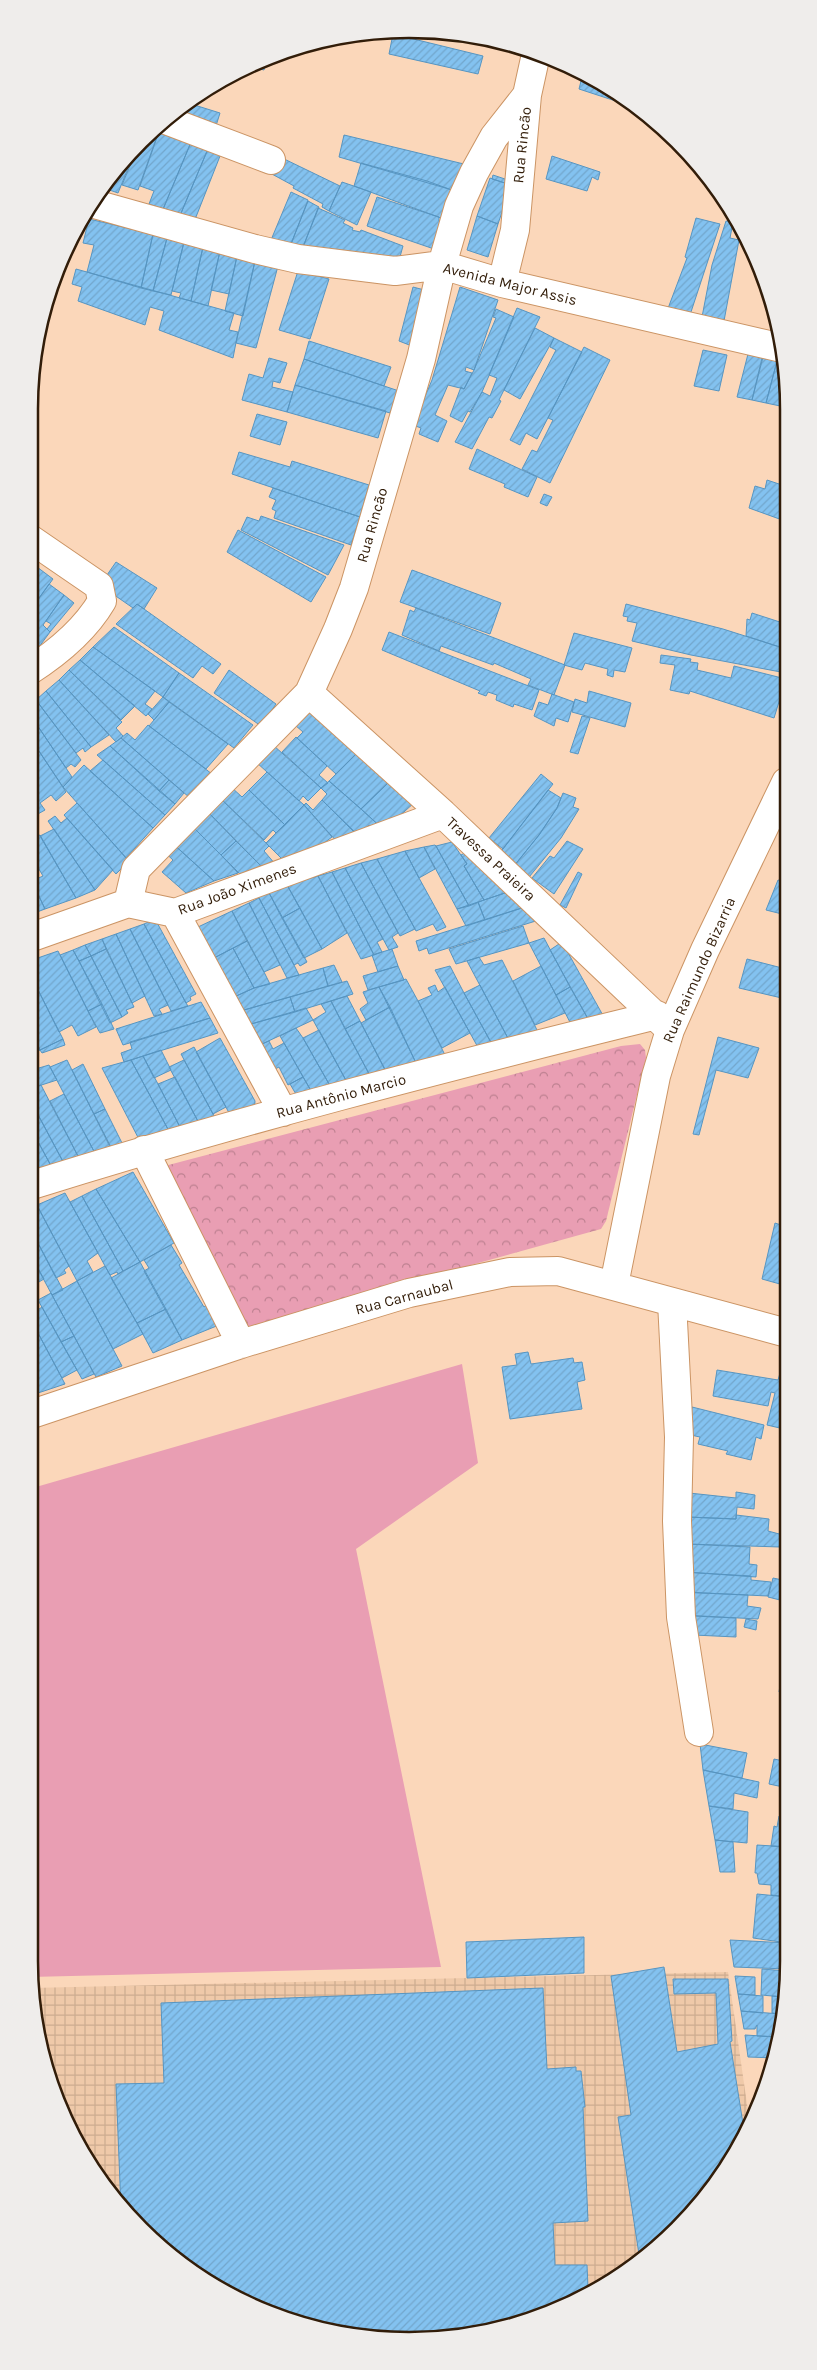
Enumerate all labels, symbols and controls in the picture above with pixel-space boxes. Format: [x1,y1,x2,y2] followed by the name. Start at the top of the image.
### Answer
[509,106,535,184] street label: Rua Rincão
[441,259,579,309] street label: Avenida Major Assis
[353,486,391,564] street label: Rua Rincão
[443,813,539,905] street label: Travessa Praieira
[175,859,299,919] street label: Rua João Ximenes
[659,894,739,1046] street label: Rua Raimundo Bizarria
[274,1070,408,1122] street label: Rua Antônio Marcio
[353,1275,455,1319] street label: Rua Carnaubal

